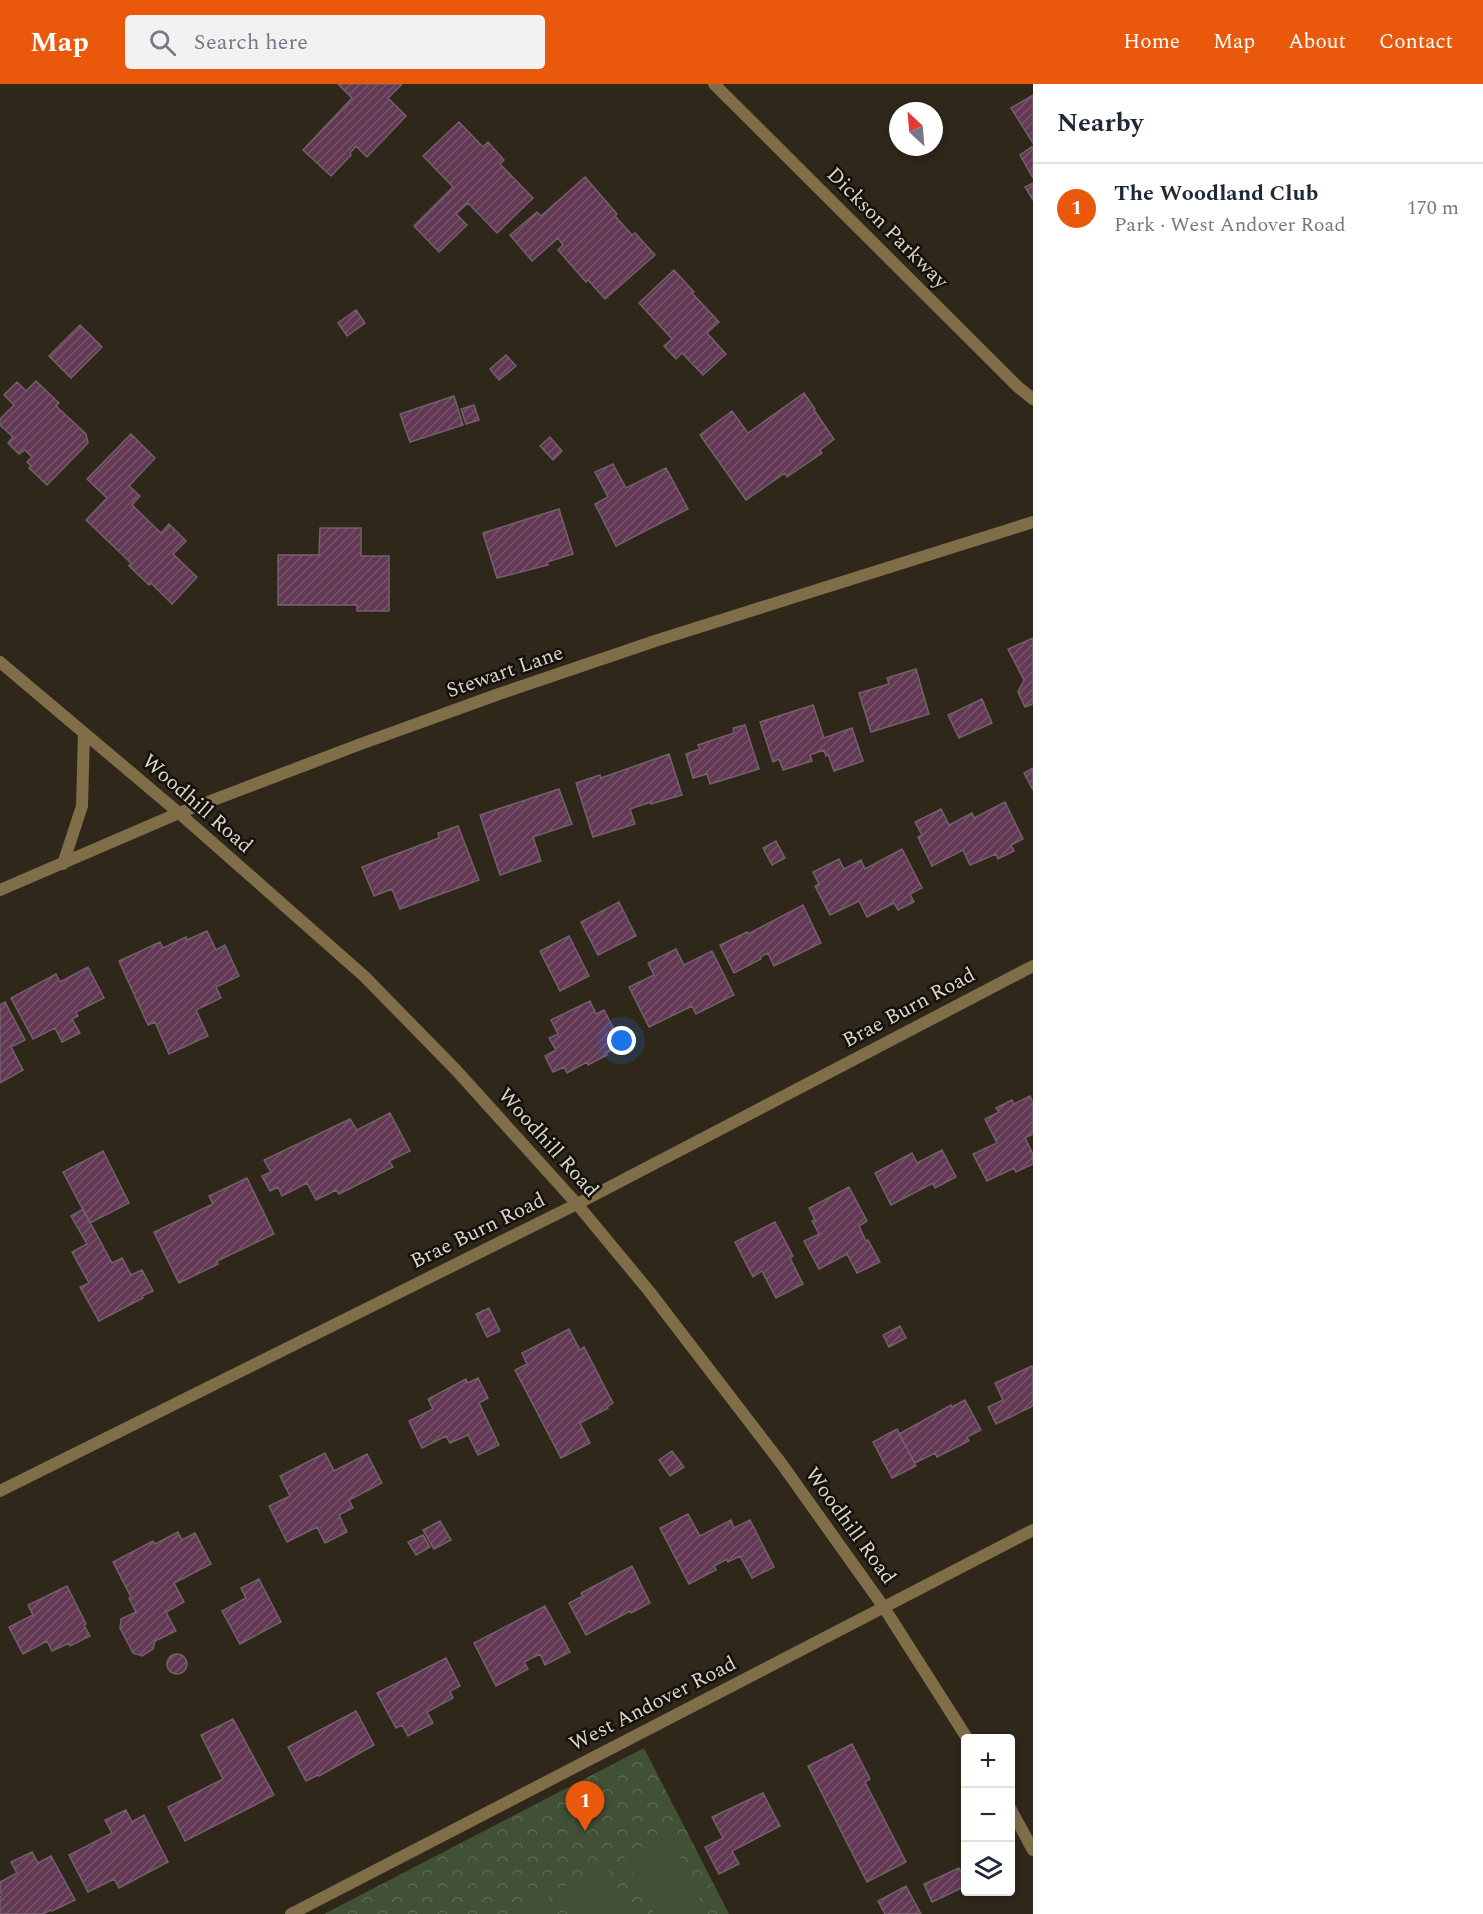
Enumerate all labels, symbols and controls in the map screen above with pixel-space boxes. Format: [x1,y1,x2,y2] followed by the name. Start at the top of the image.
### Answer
[125,15,545,69] search box
[30,21,89,64] text: Map
[146,26,179,59] icon: search
[194,26,308,59] text: Search here
[1123,26,1180,58] text: Home
[1213,26,1255,58] text: Map
[1288,26,1346,58] text: About
[1379,26,1453,58] text: Contact
[889,102,943,156] north arrow
[1057,103,1143,143] text: Nearby
[819,160,956,297] street label: Dickson Parkway
[1114,177,1318,210] text: The Woodland Club
[1071,193,1082,223] text: 1
[1407,193,1459,223] text: 170 m
[1114,210,1346,240] text: Park · West Andover Road
[442,637,568,707] street label: Stewart Lane
[134,747,260,861] street label: Woodhill Road
[837,959,981,1057] street label: Brae Burn Road
[607,1026,636,1055] your location
[490,1081,606,1205] street label: Woodhill Road
[405,1184,551,1278] street label: Brae Burn Road
[796,1461,904,1591] street label: Woodhill Road
[564,1648,742,1760] street label: West Andover Road
[961,1734,1015,1896] map controls
[961,1734,1015,1788] button: +
[566,1782,604,1831] pin: 1
[961,1788,1015,1842] button: −
[961,1842,1015,1896] button: layers

